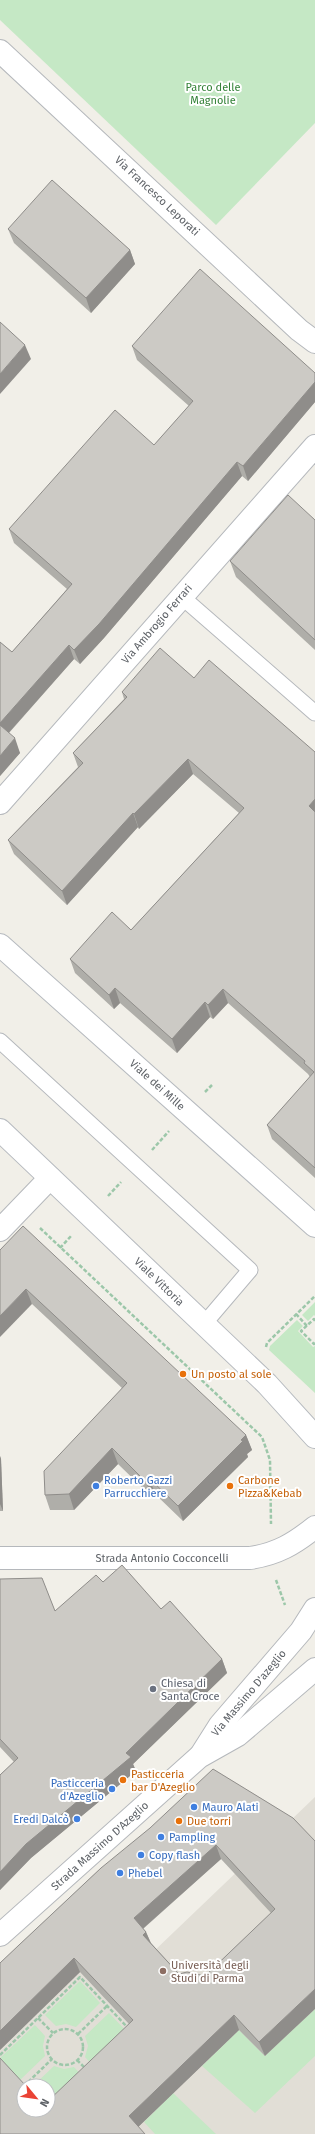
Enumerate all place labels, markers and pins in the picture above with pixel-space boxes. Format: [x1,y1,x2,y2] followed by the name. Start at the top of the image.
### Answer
[191,1368,272,1381] place label: Un posto al sole
[178,1369,188,1379] marker: Un posto al sole
[104,1474,172,1500] place label: Roberto Gazzi Parrucchiere
[238,1474,302,1500] place label: Carbone Pizza&Kebab
[91,1481,101,1491] marker: Roberto Gazzi Parrucchiere
[225,1481,235,1491] marker: Carbone Pizza&Kebab
[161,1677,220,1703] place label: Chiesa di Santa Croce
[148,1684,158,1694] marker: Chiesa di Santa Croce
[131,1768,195,1794] place label: Pasticceria bar D'Azeglio
[118,1775,128,1785] marker: Pasticceria bar D'Azeglio
[51,1777,104,1803] place label: Pasticceria d'Azeglio
[107,1784,117,1794] marker: Pasticceria d'Azeglio
[202,1801,259,1814] place label: Mauro Alati
[189,1802,199,1812] marker: Mauro Alati
[13,1813,69,1826] place label: Eredi Dalcò
[72,1814,82,1824] marker: Eredi Dalcò
[187,1815,231,1828] place label: Due torri
[174,1816,184,1826] marker: Due torri
[169,1831,216,1844] place label: Pampling
[156,1832,166,1842] marker: Pampling
[149,1849,200,1862] place label: Copy flash
[136,1850,146,1860] marker: Copy flash
[128,1867,162,1880] place label: Phebel
[115,1868,125,1878] marker: Phebel
[171,1959,249,1985] place label: Università degli Studi di Parma
[158,1966,168,1976] marker: Università degli Studi di Parma

